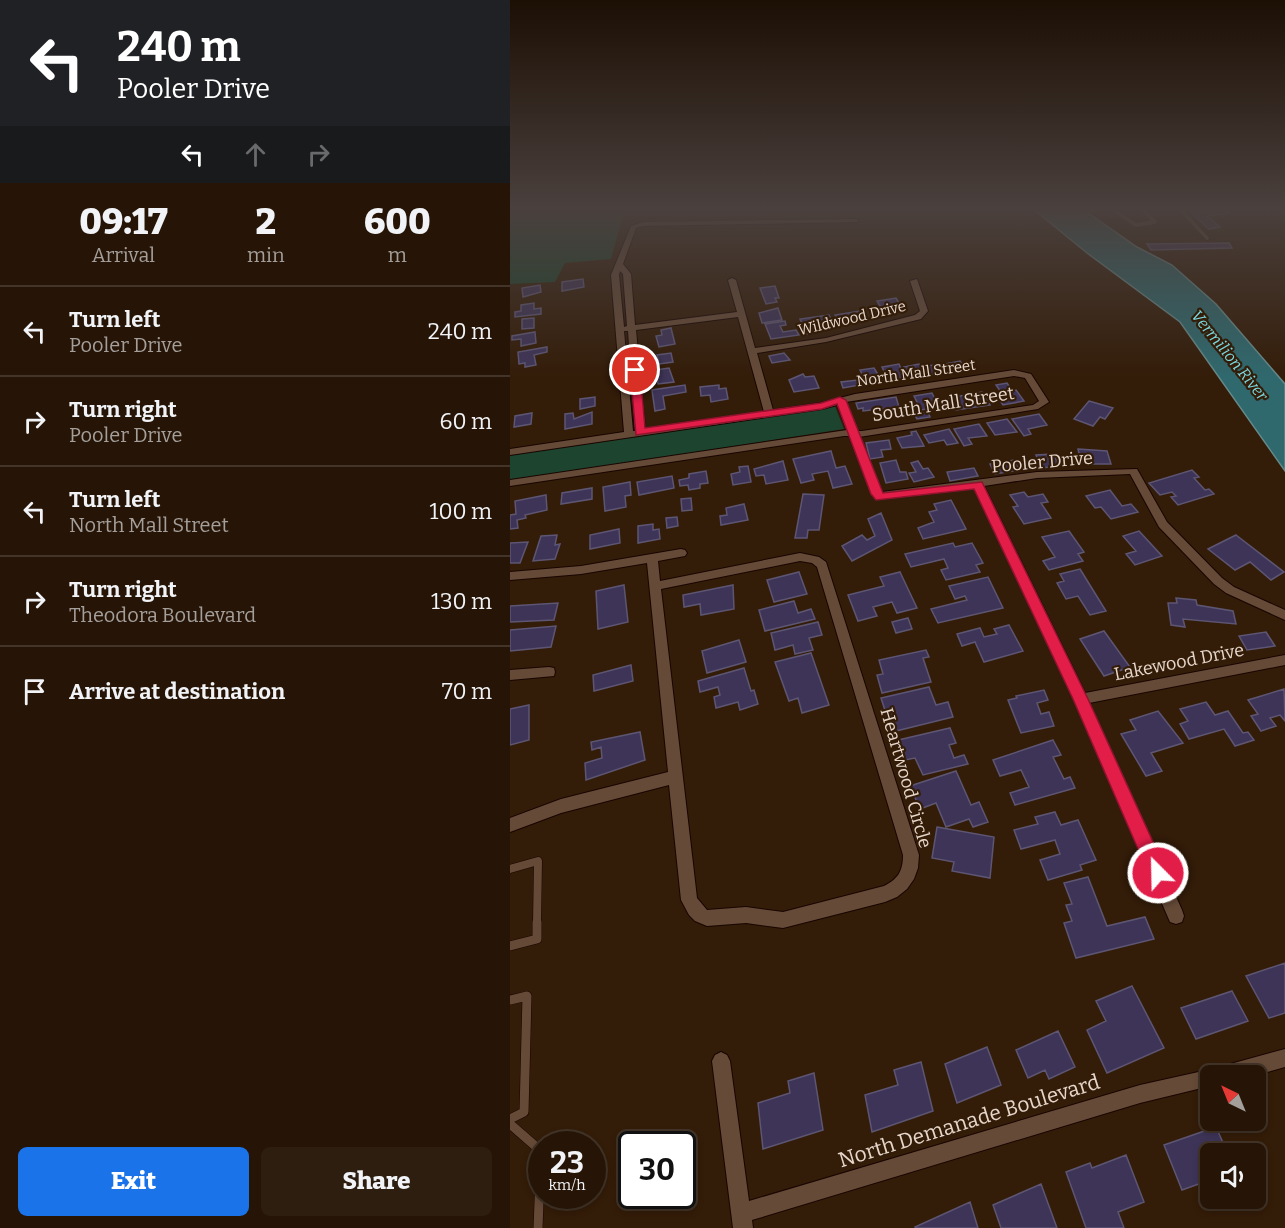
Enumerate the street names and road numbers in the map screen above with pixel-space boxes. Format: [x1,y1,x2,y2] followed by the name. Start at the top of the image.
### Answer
[796,297,908,339] street label: Wildwood Drive
[855,356,977,390] street label: North Mall Street
[870,382,1016,426] street label: South Mall Street
[990,447,1094,477] street label: Pooler Drive
[1112,639,1246,685] street label: Lakewood Drive
[875,705,937,851] street label: Heartwood Circle
[835,1069,1103,1173] street label: North Demanade Boulevard

